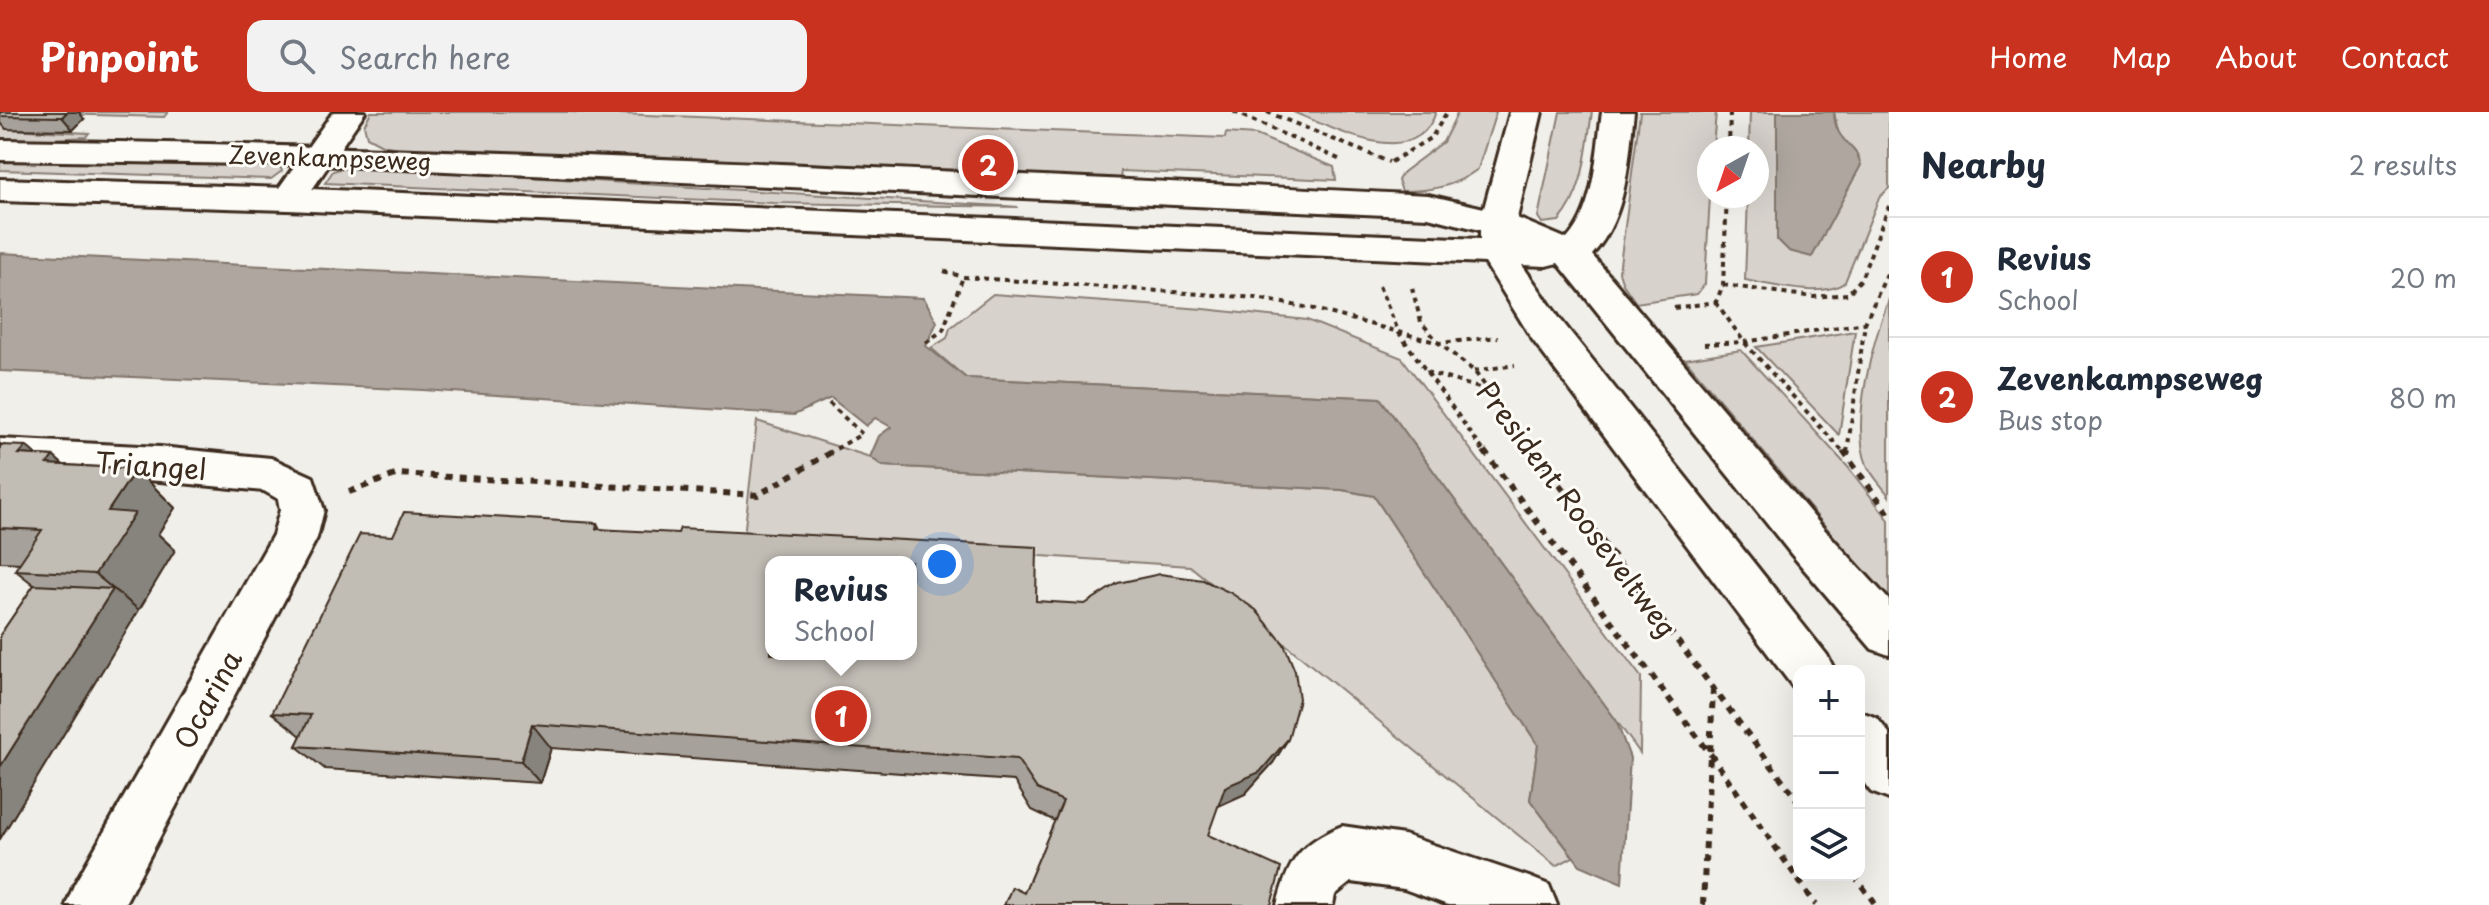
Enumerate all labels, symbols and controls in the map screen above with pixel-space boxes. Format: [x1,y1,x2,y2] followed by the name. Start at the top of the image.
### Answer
[247,20,807,92] search box
[40,28,199,85] text: Pinpoint
[275,34,319,78] icon: search
[339,34,511,79] text: Search here
[1989,35,2067,78] text: Home
[2111,35,2171,78] text: Map
[2215,35,2297,78] text: About
[2341,35,2449,78] text: Contact
[228,135,432,179] street label: Zevenkampseweg
[962,135,1014,195] pin: 2
[1697,136,1769,208] north arrow
[1921,138,2046,190] text: Nearby
[2349,145,2457,184] text: 2 results
[1997,235,2091,280] text: Revius
[1941,258,1953,297] text: 1
[2390,258,2457,297] text: 20 m
[1997,280,2079,319] text: School
[1997,355,2263,400] text: Zevenkampseweg
[1467,372,1689,646] street label: President Rooseveltweg
[1938,378,1956,417] text: 2
[2389,378,2457,417] text: 80 m
[1997,400,2103,439] text: Bus stop
[94,440,208,490] street label: Triangel
[922,544,962,584] your location
[765,556,917,660] popup
[794,566,888,611] text: Revius
[794,611,876,650] text: School
[162,641,252,756] street label: Ocarina
[1793,665,1865,881] map controls
[1793,665,1865,737] button: +
[815,686,867,746] pin: 1
[1793,737,1865,809] button: −
[1793,809,1865,881] button: layers

